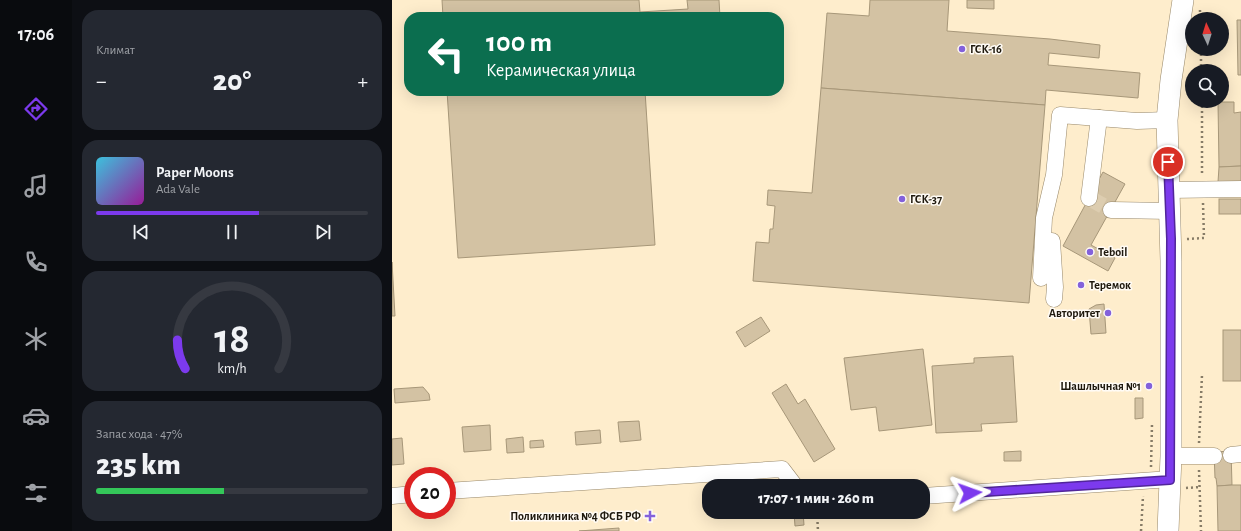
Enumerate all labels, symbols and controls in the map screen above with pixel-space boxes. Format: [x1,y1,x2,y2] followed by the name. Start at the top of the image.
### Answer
[1185,12,1229,56] north arrow
[1185,12,1229,108] map controls
[18,26,54,44] text: 17:06
[420,28,472,80] icon: left
[486,29,552,57] text: 100 m
[970,43,1002,55] place label: ГСК-16
[96,44,135,57] text: Климат
[957,44,967,54] marker: ГСК-16
[486,62,636,80] text: Керамическая улица
[1185,64,1229,108] button: search
[213,66,251,96] text: 20°
[96,70,107,92] text: −
[357,70,368,92] text: +
[22,95,50,123] icon: directions
[1151,145,1185,179] pin
[1157,151,1179,173] icon: arrive
[156,165,234,180] text: Paper Moons
[22,172,50,200] icon: music
[156,183,200,196] text: Ada Vale
[910,193,942,205] place label: ГСК-37
[897,194,907,204] marker: ГСК-37
[130,221,152,243] icon: previous
[221,221,243,243] icon: pause
[312,221,334,243] icon: next
[1098,246,1127,258] place label: Teboil
[1085,247,1095,257] marker: Teboil
[22,248,50,276] icon: phone
[1089,279,1131,291] place label: Теремок
[1076,280,1086,290] marker: Теремок
[1049,307,1100,319] place label: Авторитет
[1103,308,1113,318] marker: Авторитет
[214,318,250,359] text: 18
[22,325,50,353] icon: climate
[217,361,247,375] text: km/h
[1060,380,1141,392] place label: Шашлычная №1
[1144,381,1154,391] marker: Шашлычная №1
[22,402,50,430] icon: car
[96,428,182,441] text: Запас хода · 47%
[96,450,181,480] text: 235 km
[404,467,456,519] speed limit sign: 20
[949,472,991,514] position arrow
[22,479,50,507] icon: filters
[758,491,874,506] text: 17:07 · 1 мин · 260 m
[510,510,642,522] place label: Поликлиника №4 ФСБ РФ
[644,510,656,522] marker: Поликлиника №4 ФСБ РФ

